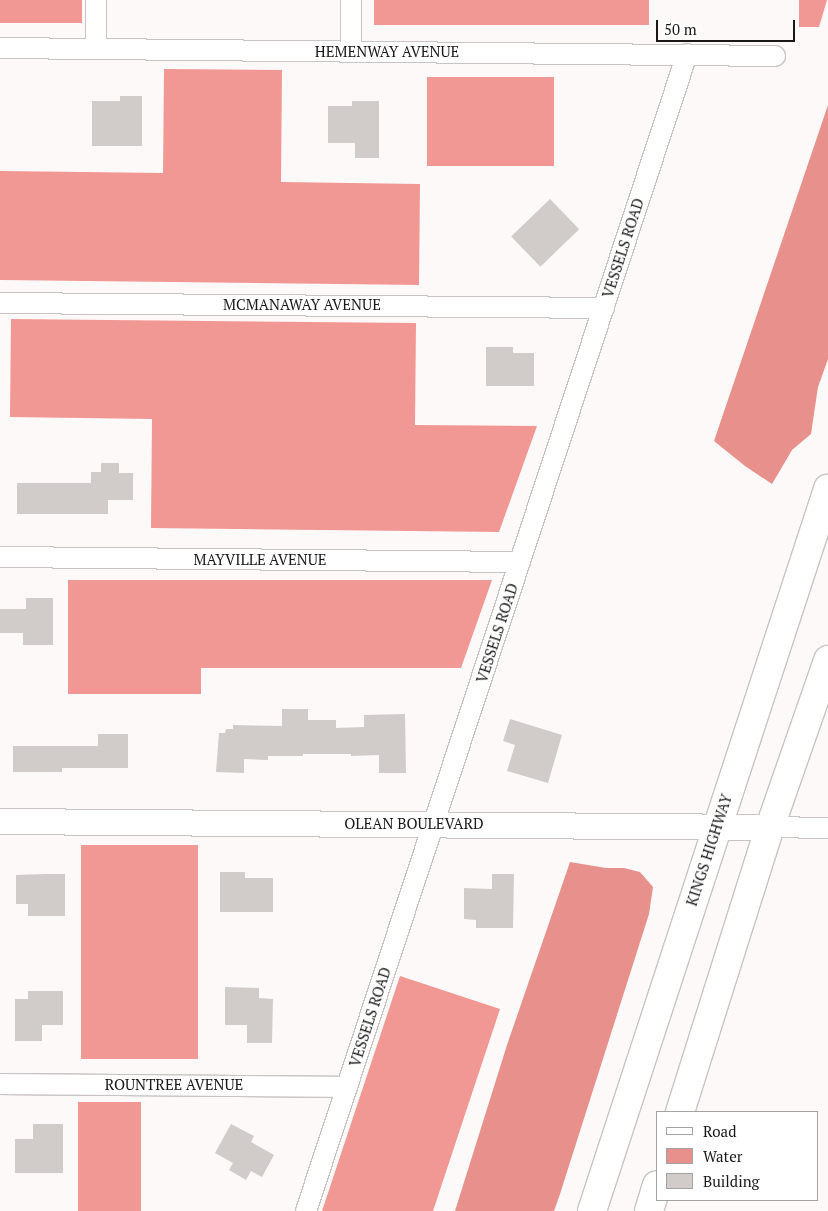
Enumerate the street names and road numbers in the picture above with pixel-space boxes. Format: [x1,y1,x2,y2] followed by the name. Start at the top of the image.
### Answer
[315,43,459,61] street label: HEMENWAY AVENUE
[598,196,648,300] street label: VESSELS ROAD
[223,296,381,314] street label: MCMANAWAY AVENUE
[193,551,327,569] street label: MAYVILLE AVENUE
[472,581,522,685] street label: VESSELS ROAD
[682,792,736,908] street label: KINGS HIGHWAY
[344,815,484,833] street label: OLEAN BOULEVARD
[345,965,395,1069] street label: VESSELS ROAD
[105,1076,243,1094] street label: ROUNTREE AVENUE

